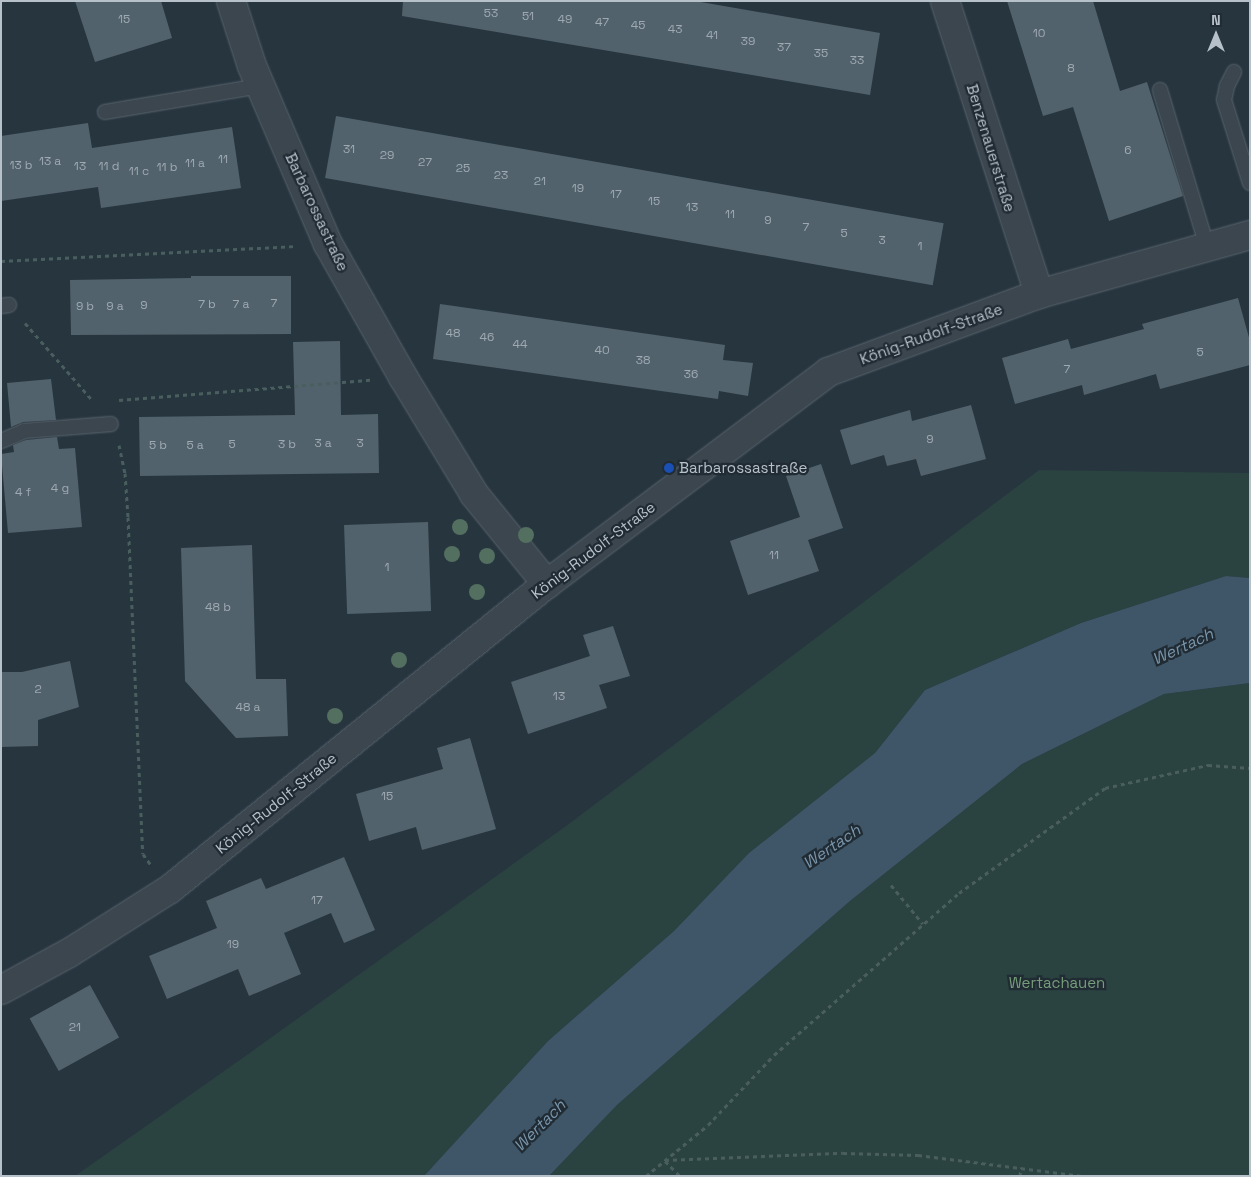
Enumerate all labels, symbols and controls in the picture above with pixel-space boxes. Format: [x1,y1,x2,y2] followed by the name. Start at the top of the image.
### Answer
[484,7,498,21] house number: 53
[522,10,534,24] house number: 51
[1191,10,1241,60] north arrow
[1211,11,1221,29] text: N
[118,13,130,27] house number: 15
[558,13,572,27] house number: 49
[595,16,609,30] house number: 47
[631,19,645,33] house number: 45
[668,23,682,37] house number: 43
[1033,27,1045,41] house number: 10
[706,29,718,43] house number: 41
[741,35,755,49] house number: 39
[777,41,791,55] house number: 37
[814,47,828,61] house number: 35
[850,54,864,68] house number: 33
[1067,62,1075,76] house number: 8
[963,82,1019,214] street label: Benzenauerstraße
[343,143,355,157] house number: 31
[1124,144,1132,158] house number: 6
[380,149,394,163] house number: 29
[282,150,352,274] street label: Barbarossastraße
[218,153,228,167] house number: 11
[39,155,61,169] house number: 13 a
[418,156,432,170] house number: 27
[185,157,205,171] house number: 11 a
[9,159,33,173] house number: 13 b
[74,160,86,174] house number: 13
[99,160,119,174] house number: 11 d
[157,161,177,175] house number: 11 b
[456,162,470,176] house number: 25
[129,165,149,179] house number: 11 c
[494,169,508,183] house number: 23
[534,175,546,189] house number: 21
[572,182,584,196] house number: 19
[610,188,622,202] house number: 17
[648,195,660,209] house number: 15
[686,201,698,215] house number: 13
[725,208,735,222] house number: 11
[764,214,772,228] house number: 9
[803,221,809,235] house number: 7
[840,227,848,241] house number: 5
[878,234,886,248] house number: 3
[917,240,923,254] house number: 1
[271,297,277,311] house number: 7
[198,298,216,312] house number: 7 b
[233,298,249,312] house number: 7 a
[140,299,148,313] house number: 9
[76,300,94,314] house number: 9 b
[106,300,124,314] house number: 9 a
[857,300,1005,368] street label: König-Rudolf-Straße
[446,327,460,341] house number: 48
[480,331,494,345] house number: 46
[513,338,527,352] house number: 44
[594,344,610,358] house number: 40
[1196,346,1204,360] house number: 5
[636,354,650,368] house number: 38
[1064,363,1070,377] house number: 7
[684,368,698,382] house number: 36
[926,433,934,447] house number: 9
[314,437,332,451] house number: 3 a
[356,437,364,451] house number: 3
[228,438,236,452] house number: 5
[278,438,296,452] house number: 3 b
[149,439,167,453] house number: 5 b
[186,439,204,453] house number: 5 a
[679,459,807,477] place label: Barbarossastraße
[663,462,675,474] marker: Barbarossastraße
[51,482,69,496] house number: 4 g
[15,486,31,500] house number: 4 f
[528,498,658,602] street label: König-Rudolf-Straße
[769,549,779,563] house number: 11
[384,561,390,575] house number: 1
[205,601,231,615] house number: 48 b
[1150,625,1216,669] water label: Wertach
[34,683,42,697] house number: 2
[553,690,565,704] house number: 13
[236,701,260,715] house number: 48 a
[212,749,340,857] street label: König-Rudolf-Straße
[381,790,393,804] house number: 15
[800,821,864,873] water label: Wertach
[311,894,323,908] house number: 17
[227,938,239,952] house number: 19
[1009,974,1105,992] park label: Wertachauen
[69,1021,81,1035] house number: 21
[510,1096,570,1156] water label: Wertach

